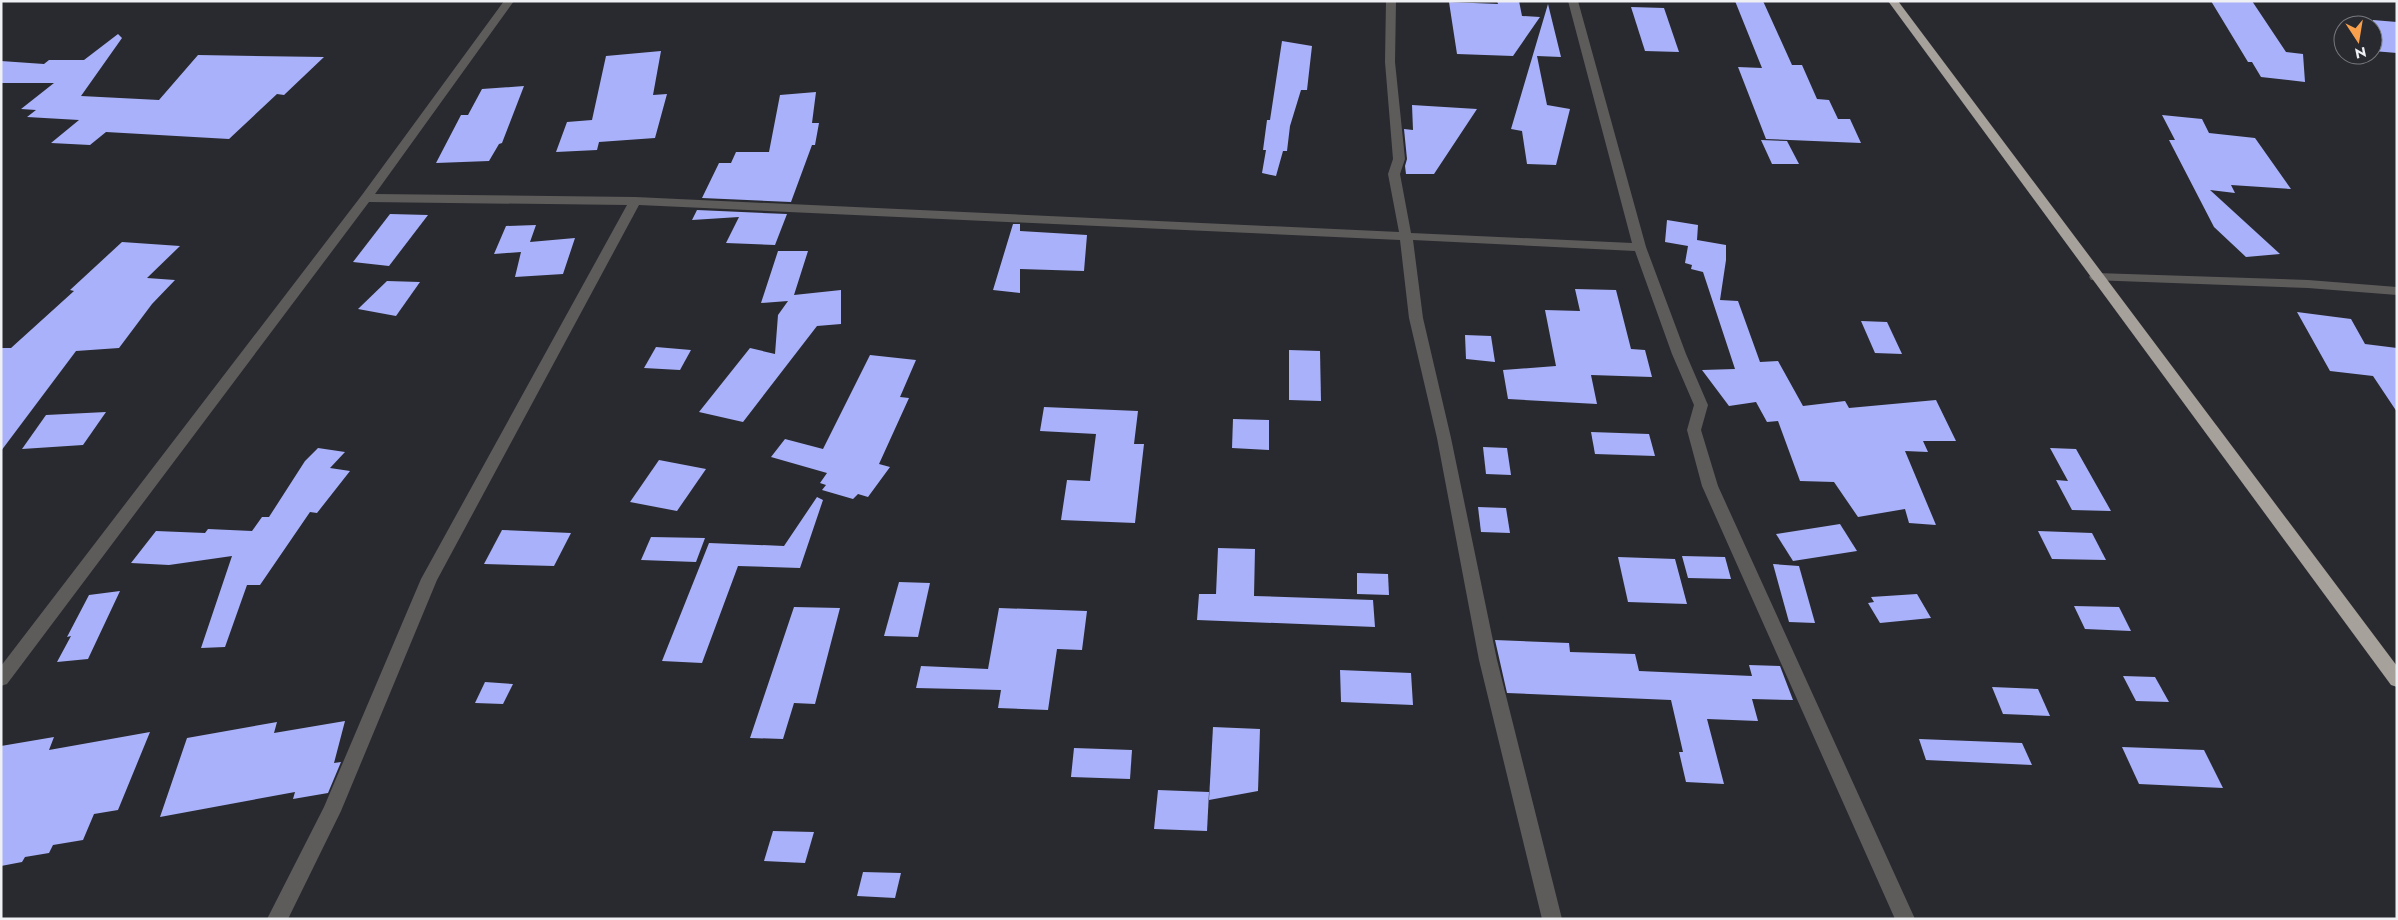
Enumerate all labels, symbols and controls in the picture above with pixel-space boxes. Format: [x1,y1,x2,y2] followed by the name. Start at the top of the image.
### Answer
[2333,15,2383,65] north arrow
[2353,42,2368,64] text: N

